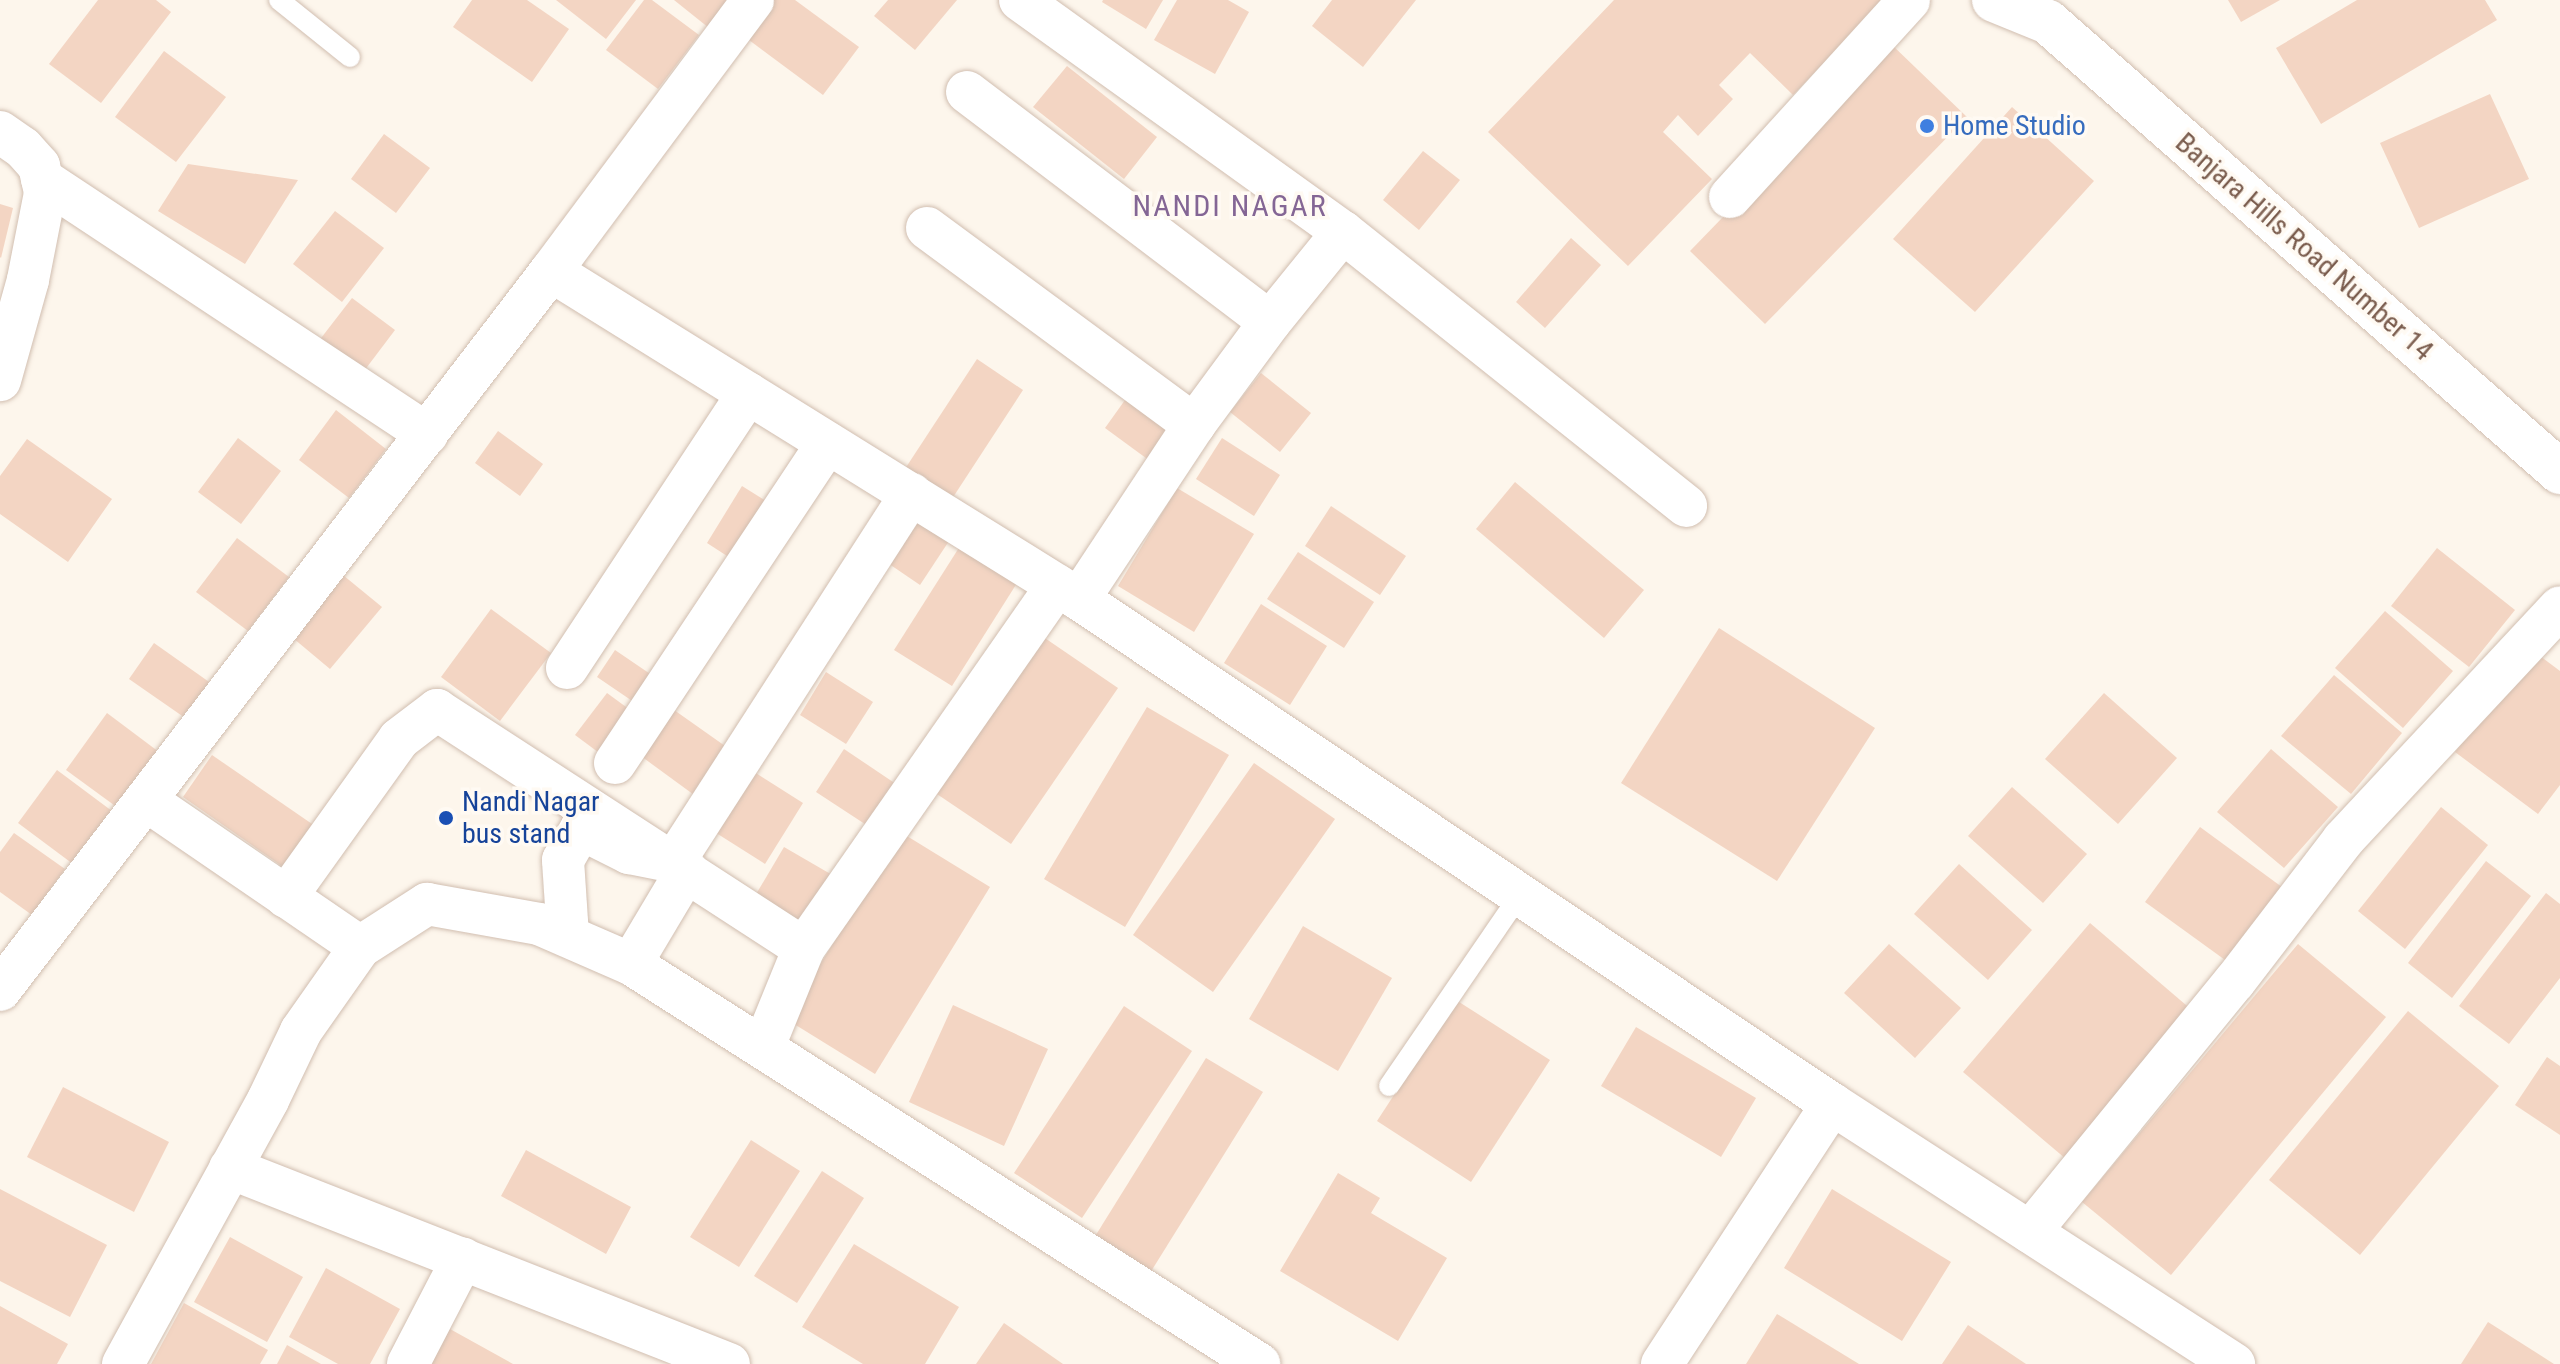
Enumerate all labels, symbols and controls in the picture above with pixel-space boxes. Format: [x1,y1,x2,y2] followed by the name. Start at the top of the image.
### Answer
[1943,109,2086,143] place label: Home Studio
[1918,117,1936,135] marker: Home Studio
[2169,126,2439,368] street label: Banjara Hills Road Number 14
[1132,188,1328,224] district label: NANDI NAGAR
[462,785,600,851] place label: Nandi Nagar bus stand
[437,809,455,827] marker: Nandi Nagar bus stand

